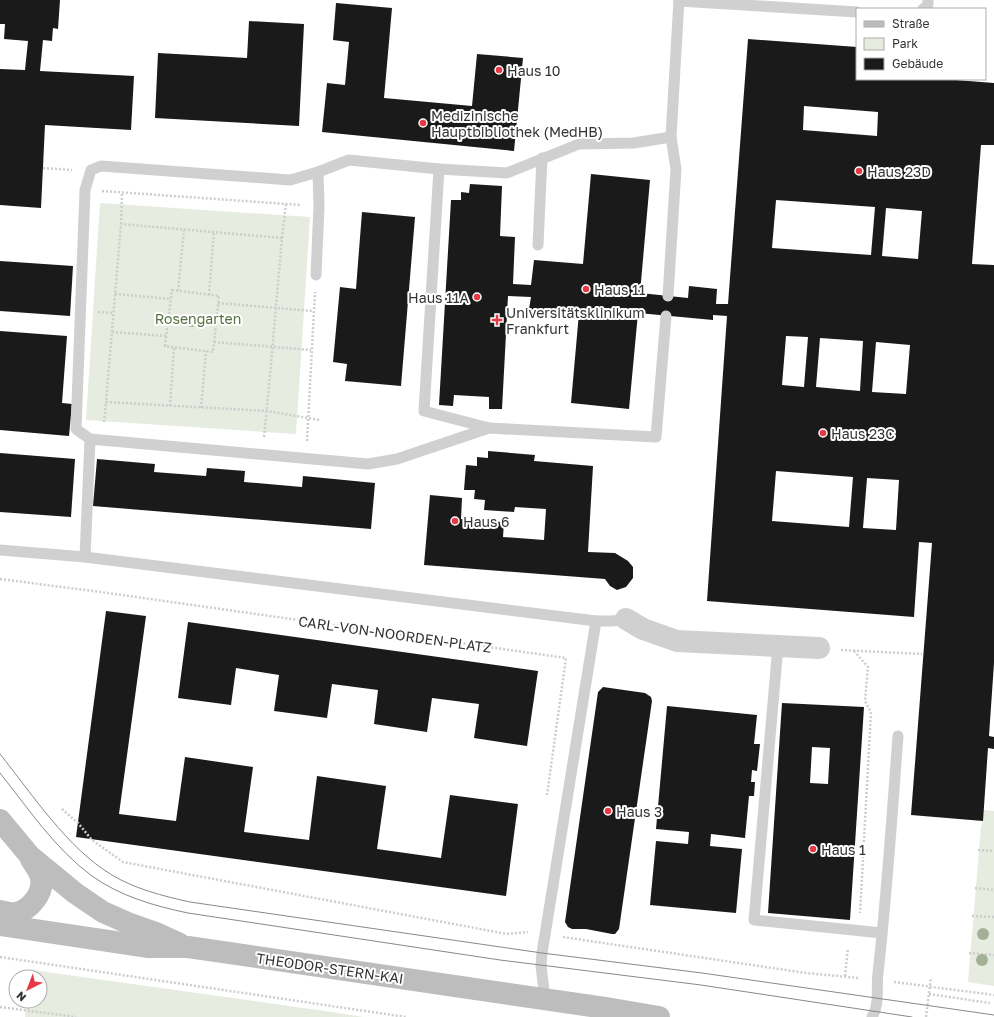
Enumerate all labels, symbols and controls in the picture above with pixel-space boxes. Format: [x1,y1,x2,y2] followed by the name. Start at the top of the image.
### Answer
[856,8,986,80] legend
[892,16,930,31] text: Straße
[892,36,918,51] text: Park
[892,56,943,71] text: Gebäude
[507,62,560,79] place label: Haus 10
[494,65,504,75] marker: Haus 10
[431,107,603,140] place label: Medizinische Hauptbibliothek (MedHB)
[418,118,428,128] marker: Medizinische Hauptbibliothek (MedHB)
[867,163,931,180] place label: Haus 23D
[854,166,864,176] marker: Haus 23D
[594,281,646,298] place label: Haus 11
[581,284,591,294] marker: Haus 11
[408,289,470,306] place label: Haus 11A
[472,292,482,302] marker: Haus 11A
[506,304,645,337] place label: Universitätsklinikum Frankfurt
[155,310,241,327] park label: Rosengarten
[491,314,503,326] marker: Universitätsklinikum Frankfurt
[831,425,895,442] place label: Haus 23C
[818,428,828,438] marker: Haus 23C
[463,513,509,530] place label: Haus 6
[450,516,460,526] marker: Haus 6
[297,612,493,656] street label: CARL-VON-NOORDEN-PLATZ
[616,803,662,820] place label: Haus 3
[603,806,613,816] marker: Haus 3
[821,841,866,858] place label: Haus 1
[808,844,818,854] marker: Haus 1
[255,949,405,987] street label: THEODOR-STERN-KAI
[8,969,48,1009] north arrow
[14,989,28,1004] text: N

